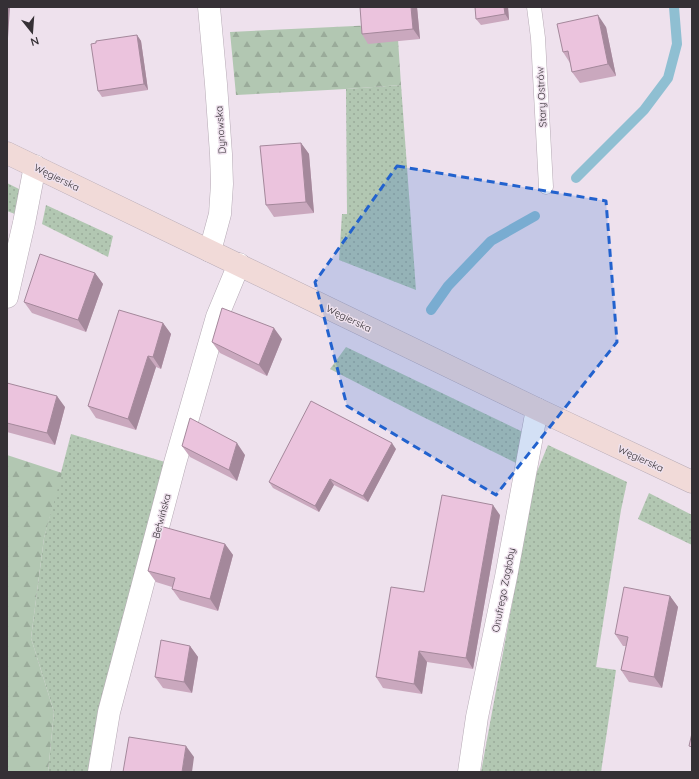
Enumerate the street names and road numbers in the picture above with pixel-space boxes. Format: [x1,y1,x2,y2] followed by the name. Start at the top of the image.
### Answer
[533,66,550,128] street label: Stary Ostrów
[212,105,229,154] street label: Dynowska
[32,161,82,194] street label: Węgierska
[324,302,374,335] street label: Węgierska
[616,442,666,475] street label: Węgierska
[149,492,174,540] street label: Bełwińska
[489,547,518,633] street label: Onufrego Zagłoby

